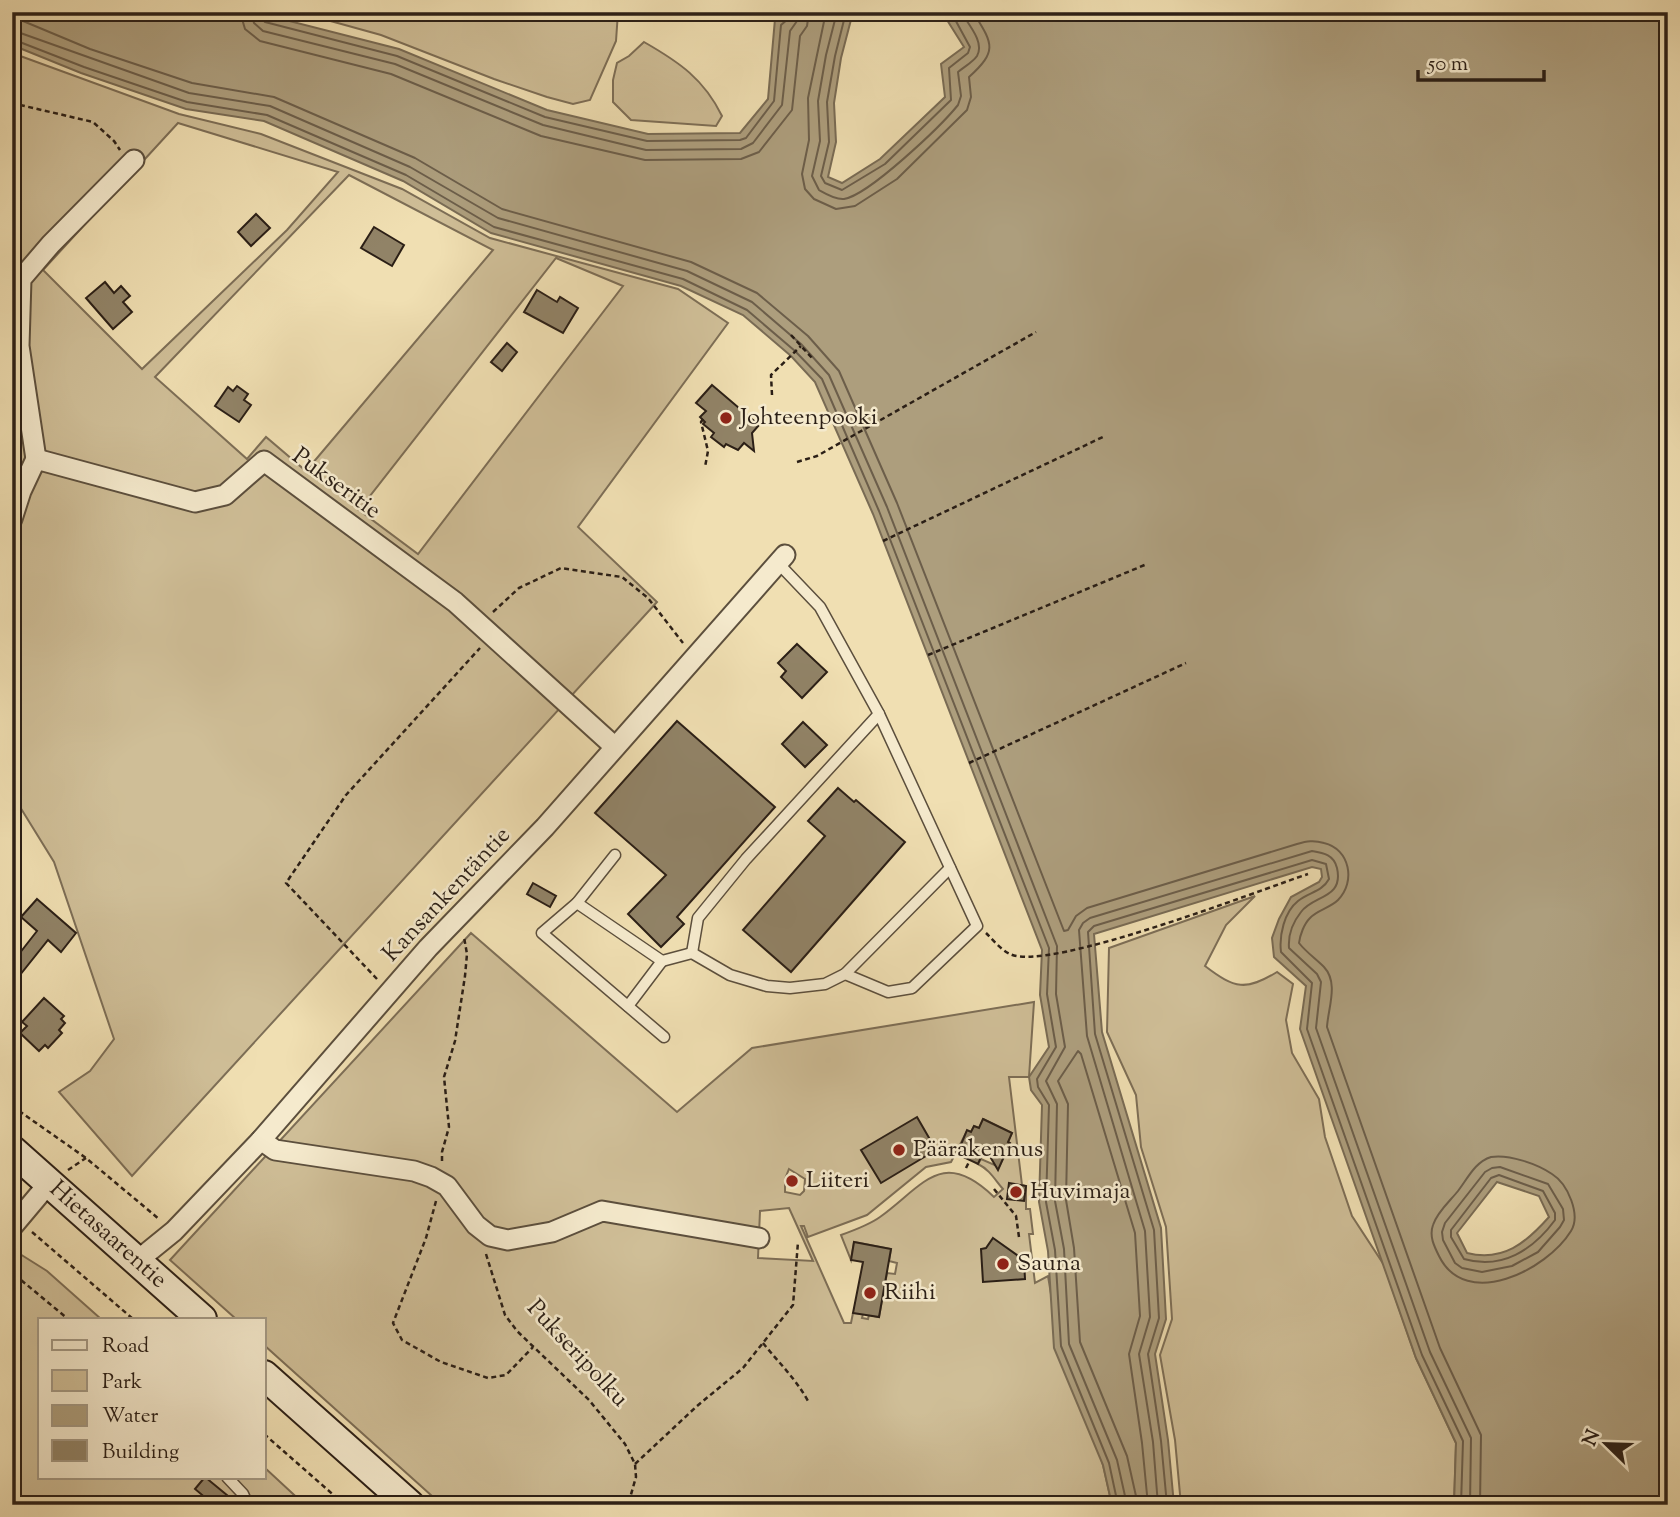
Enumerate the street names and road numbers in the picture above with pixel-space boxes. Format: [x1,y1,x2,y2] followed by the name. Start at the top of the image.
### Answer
[285,440,387,528] street label: Pukseritie
[375,820,519,970] street label: Kansankentäntie
[41,1173,174,1297] street label: Hietasaarentie
[518,1293,636,1415] street label: Pukseripolku

